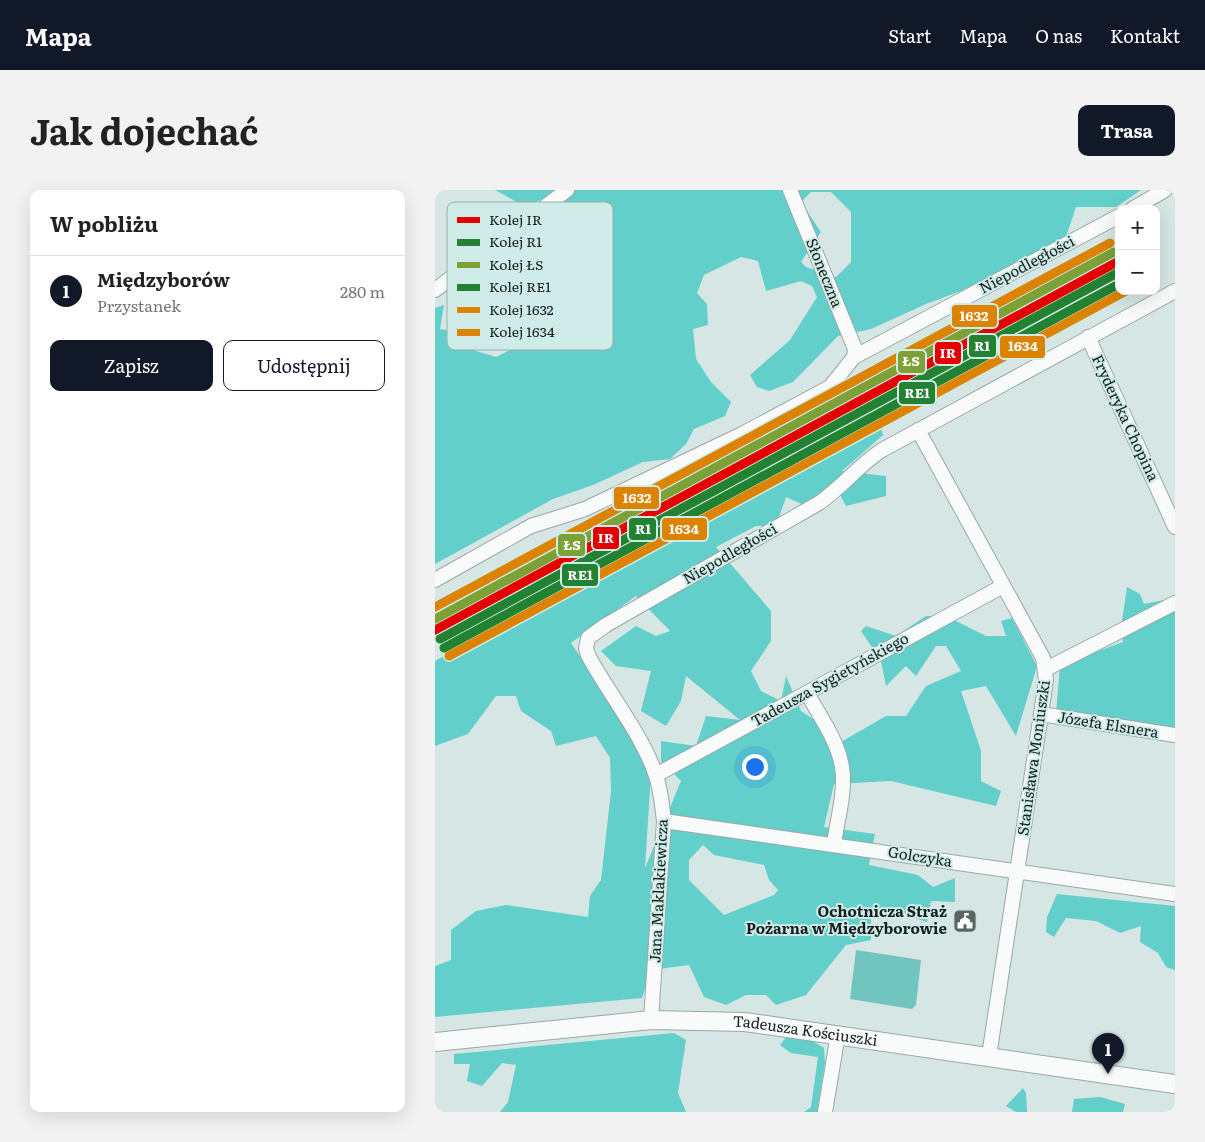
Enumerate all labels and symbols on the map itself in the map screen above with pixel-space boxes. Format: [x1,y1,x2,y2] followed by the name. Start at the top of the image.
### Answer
[447,202,613,350] legend
[489,209,542,229] text: Kolej IR
[974,229,1078,299] street label: Niepodległości
[489,231,542,251] text: Kolej R1
[801,234,850,311] street label: Słoneczna
[489,254,543,274] text: Kolej ŁS
[489,276,551,296] text: Kolej RE1
[489,299,554,319] text: Kolej 1632
[951,304,998,328] line badge: 1632
[960,305,989,325] text: 1632
[489,321,555,341] text: Kolej 1634
[968,334,997,358] line badge: R1
[974,335,990,355] text: R1
[999,335,1046,359] line badge: 1634
[1008,335,1039,355] text: 1634
[934,341,962,365] line badge: IR
[940,342,957,362] text: IR
[897,350,926,374] line badge: ŁS
[902,350,920,370] text: ŁS
[1087,350,1166,485] street label: Fryderyka Chopina
[898,381,936,405] line badge: RE1
[904,382,930,402] text: RE1
[613,486,660,510] line badge: 1632
[623,487,652,507] text: 1632
[678,516,781,589] street label: Niepodległości
[628,517,657,541] line badge: R1
[661,517,708,541] line badge: 1634
[635,518,651,538] text: R1
[669,518,700,538] text: 1634
[592,526,620,550] line badge: IR
[598,527,615,547] text: IR
[557,533,586,557] line badge: ŁS
[563,534,581,554] text: ŁS
[561,563,599,587] line badge: RE1
[567,564,593,584] text: RE1
[746,626,913,732] street label: Tadeusza Sygietyńskiego
[1010,679,1055,837] street label: Stanisława Moniuszki
[1056,704,1161,743] street label: Józefa Elsnera
[742,754,768,780] your location
[642,817,673,964] street label: Jana Maklakiewicza
[886,839,955,872] street label: Golczyka
[746,899,948,939] place label: Ochotnicza Straż Pożarna w Międzyborowie
[952,908,978,934] public building icon: Ochotnicza Straż Pożarna w Międzyborowie
[733,1009,879,1051] street label: Tadeusza Kościuszki
[1092,1033,1124,1074] pin: 1

